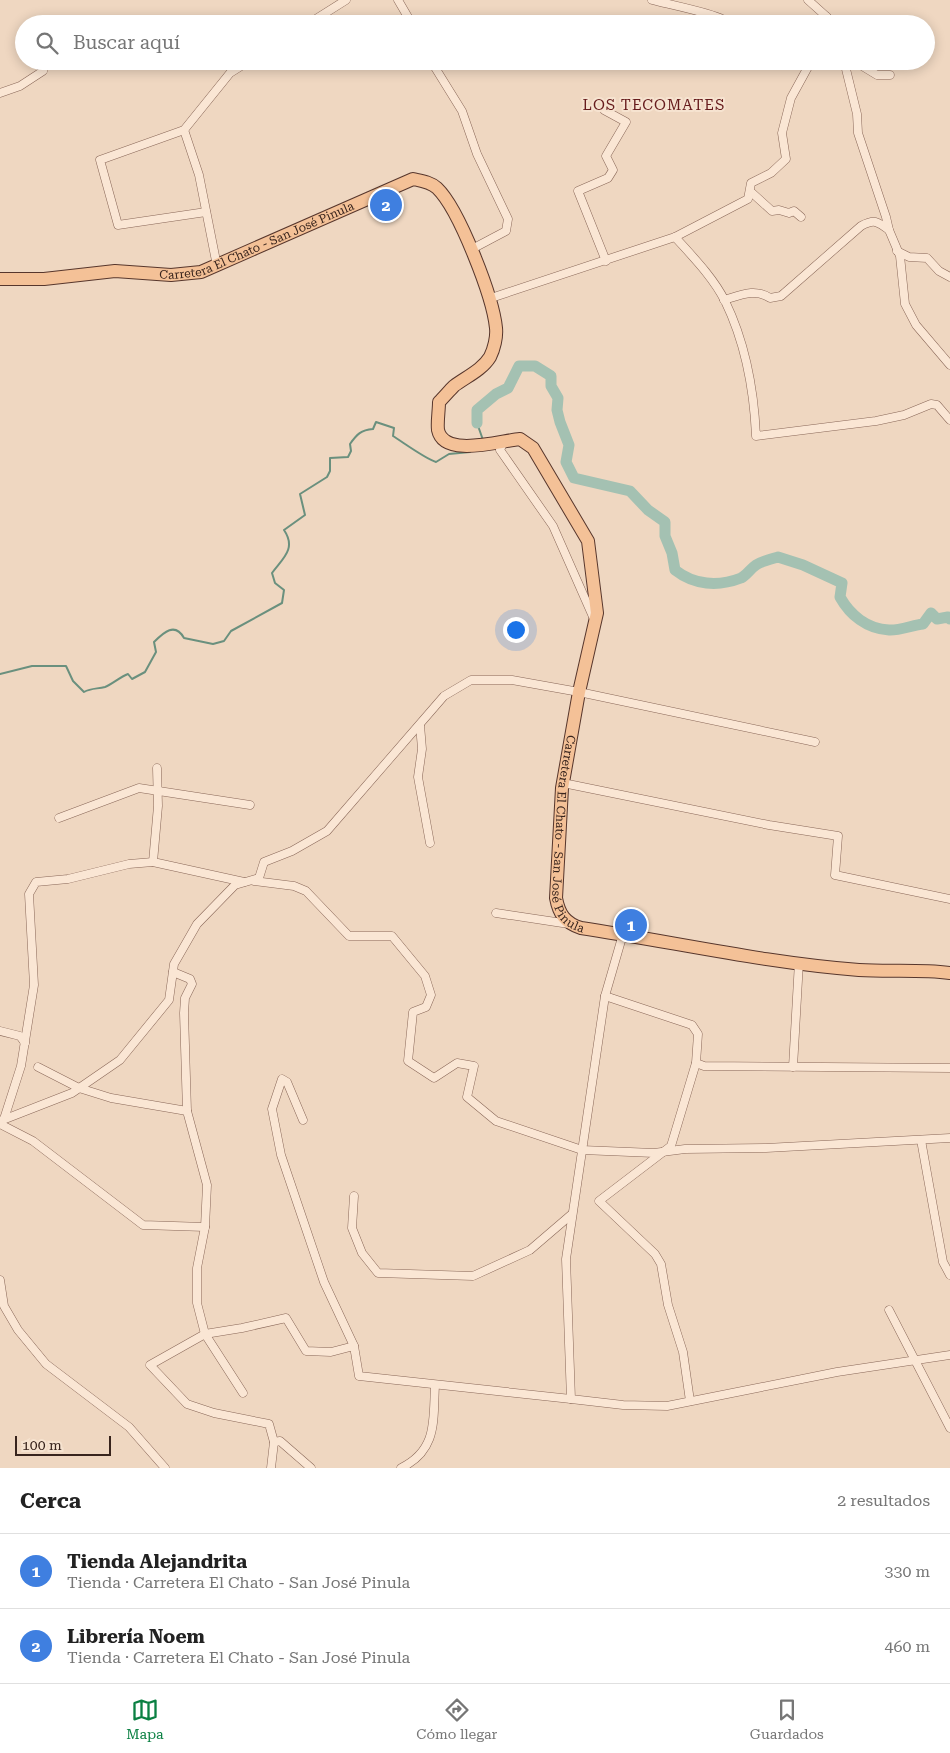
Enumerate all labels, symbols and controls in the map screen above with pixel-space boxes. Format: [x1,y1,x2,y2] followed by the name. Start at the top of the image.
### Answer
[15,15,935,70] search box
[33,29,61,57] icon: search
[73,31,180,54] text: Buscar aquí
[583,96,725,114] district label: LOS TECOMATES
[370,186,402,224] pin: 2
[159,199,357,282] street label: Carretera El Chato - San José Pinula
[503,617,529,643] your location
[549,734,586,936] street label: Carretera El Chato - San José Pinula
[615,906,647,944] pin: 1
[15,1433,111,1456] scale bar
[22,1437,62,1453] text: 100 m
[20,1489,81,1513] text: Cerca
[837,1491,930,1510] text: 2 resultados
[67,1550,247,1573] text: Tienda Alejandrita
[32,1562,40,1581] text: 1
[884,1562,930,1581] text: 330 m
[67,1573,410,1592] text: Tienda · Carretera El Chato - San José Pinula
[67,1625,205,1648] text: Librería Noem
[32,1637,40,1656] text: 2
[884,1637,930,1656] text: 460 m
[67,1648,410,1667] text: Tienda · Carretera El Chato - San José Pinula
[126,1696,164,1742] tab: Mapa
[416,1696,497,1742] tab: Cómo llegar
[750,1696,824,1742] tab: Guardados

